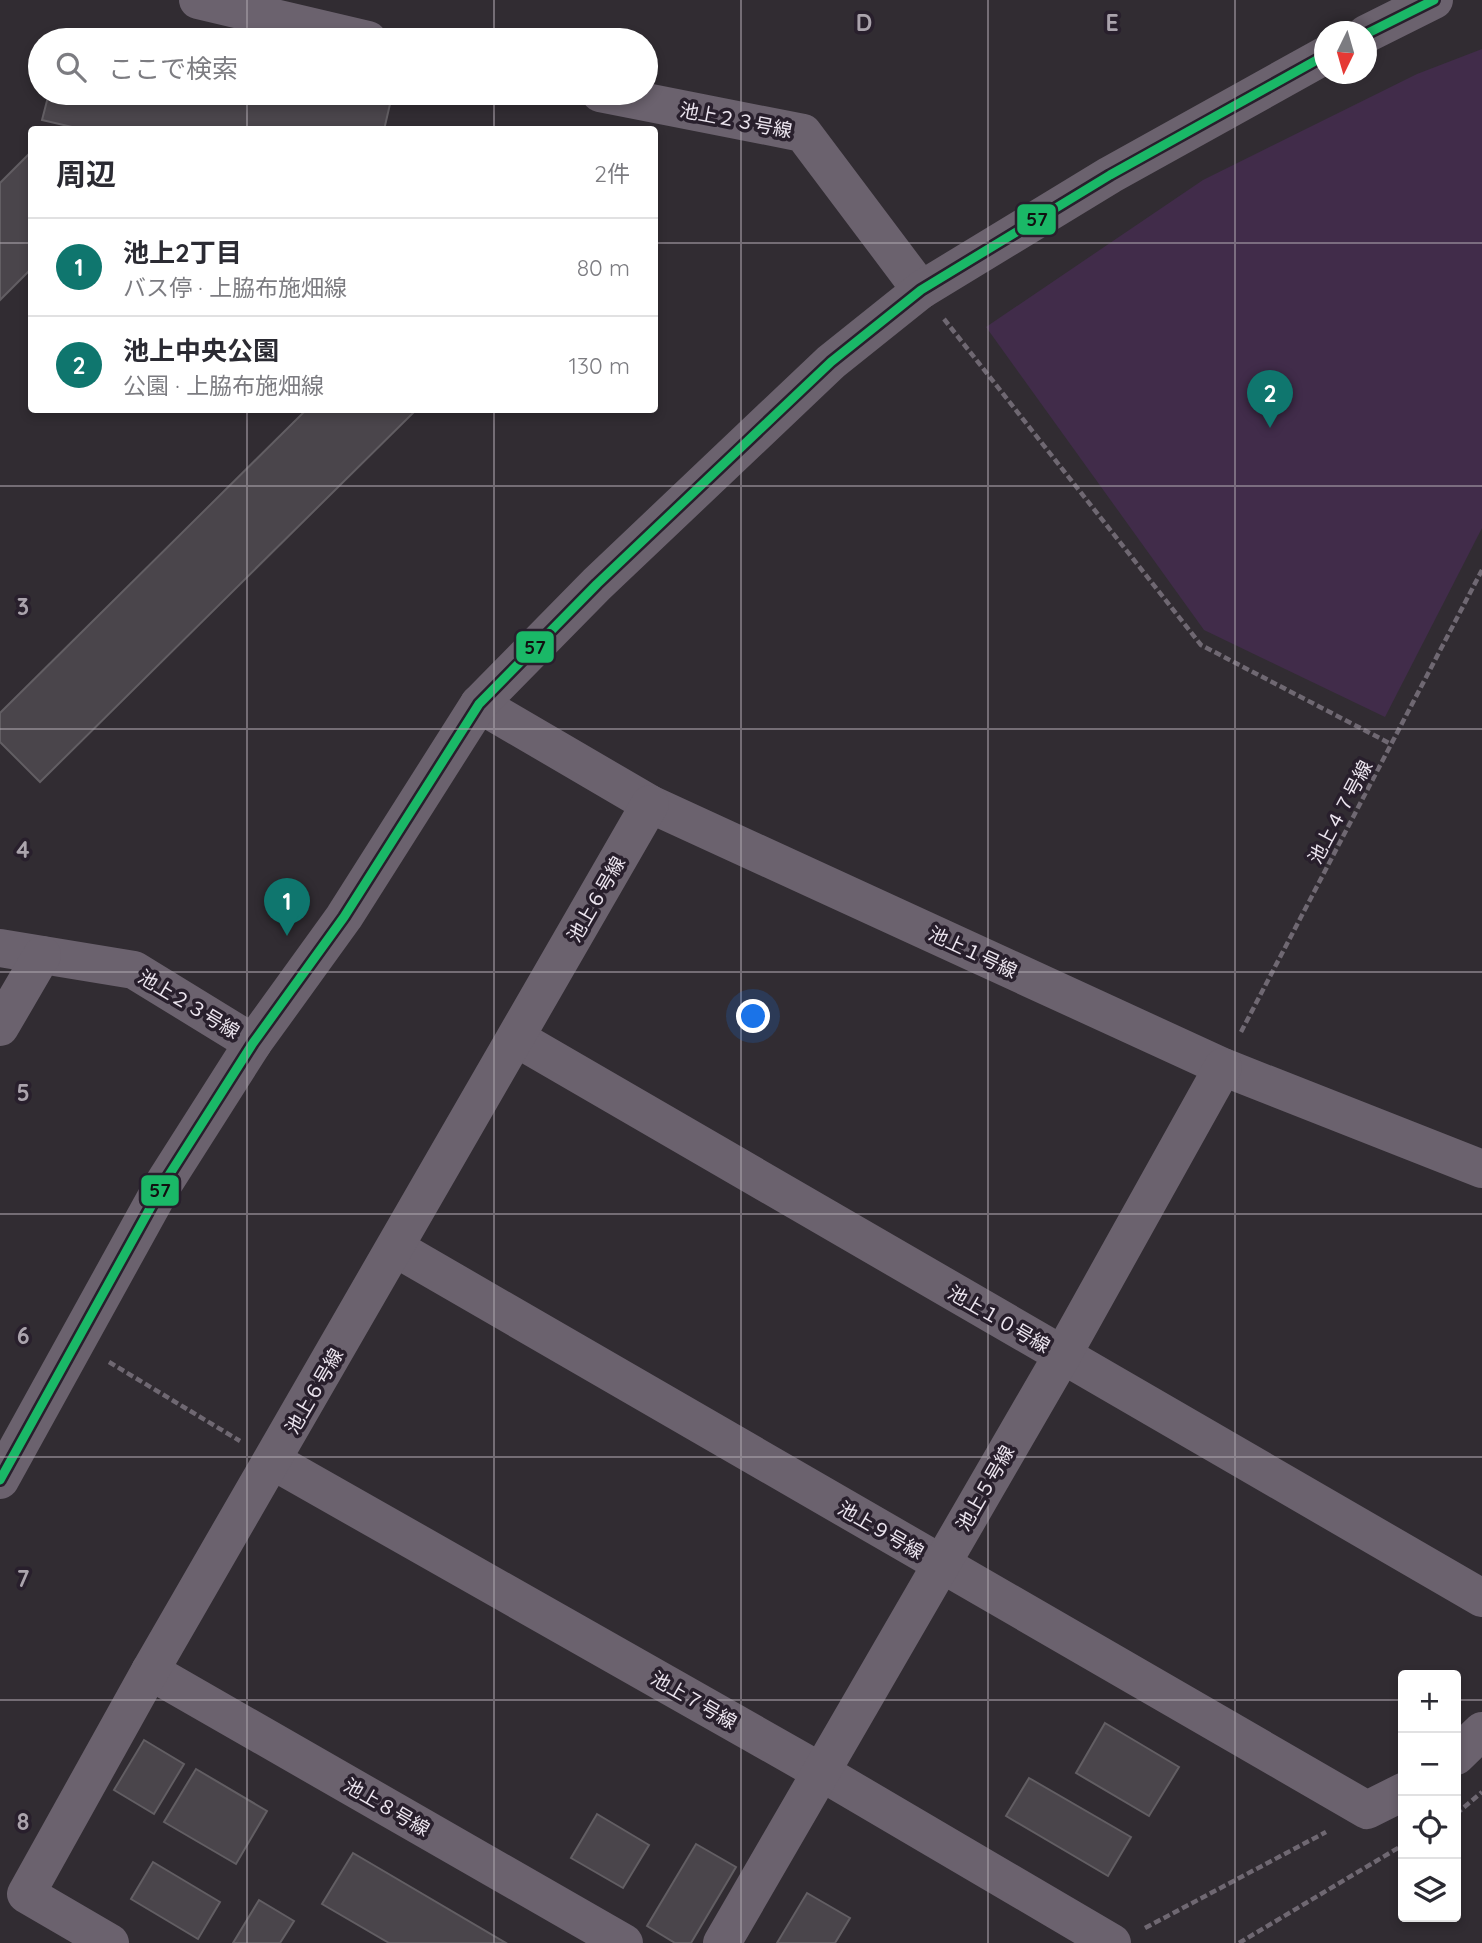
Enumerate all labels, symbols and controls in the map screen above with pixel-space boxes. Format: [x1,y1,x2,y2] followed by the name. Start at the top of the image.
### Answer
[856,8,872,37] text: D
[1105,8,1119,37] text: E
[1314,21,1377,84] north arrow
[28,28,658,105] search box
[52,48,90,86] icon: search
[108,52,238,85] text: ここで検索
[678,97,794,143] street label: 池上２３号線
[56,155,116,193] text: 周辺
[594,159,630,188] text: 2件
[1016,203,1057,236] line badge: 57
[1026,207,1048,231] text: 57
[123,236,242,269] text: 池上2丁目
[75,253,83,282] text: 1
[577,253,630,282] text: 80 m
[123,273,347,302] text: バス停 · 上脇布施畑線
[123,334,279,367] text: 池上中央公園
[72,351,86,380] text: 2
[568,351,630,380] text: 130 m
[1247,370,1293,428] pin: 2
[123,371,324,400] text: 公園 · 上脇布施畑線
[17,592,29,621] text: 3
[515,630,555,664] line badge: 57
[524,635,546,659] text: 57
[1303,756,1377,868] street label: 池上４７号線
[16,835,30,864] text: 4
[562,852,630,946] street label: 池上６号線
[264,878,310,936] pin: 1
[925,921,1021,983] street label: 池上１号線
[134,964,244,1044] street label: 池上２３号線
[736,999,770,1033] your location
[16,1078,30,1107] text: 5
[140,1174,180,1207] line badge: 57
[149,1178,171,1202] text: 57
[944,1280,1054,1358] street label: 池上１０号線
[17,1321,29,1350] text: 6
[280,1344,348,1438] street label: 池上６号線
[951,1441,1019,1535] street label: 池上５号線
[834,1496,928,1564] street label: 池上９号線
[17,1564,30,1593] text: 7
[647,1666,741,1734] street label: 池上７号線
[1398,1670,1461,1922] map controls
[1398,1670,1461,1733] button: +
[1398,1733,1461,1796] button: −
[340,1773,434,1841] street label: 池上８号線
[1398,1796,1461,1859] button: locate
[17,1807,29,1836] text: 8
[1398,1859,1461,1922] button: layers

